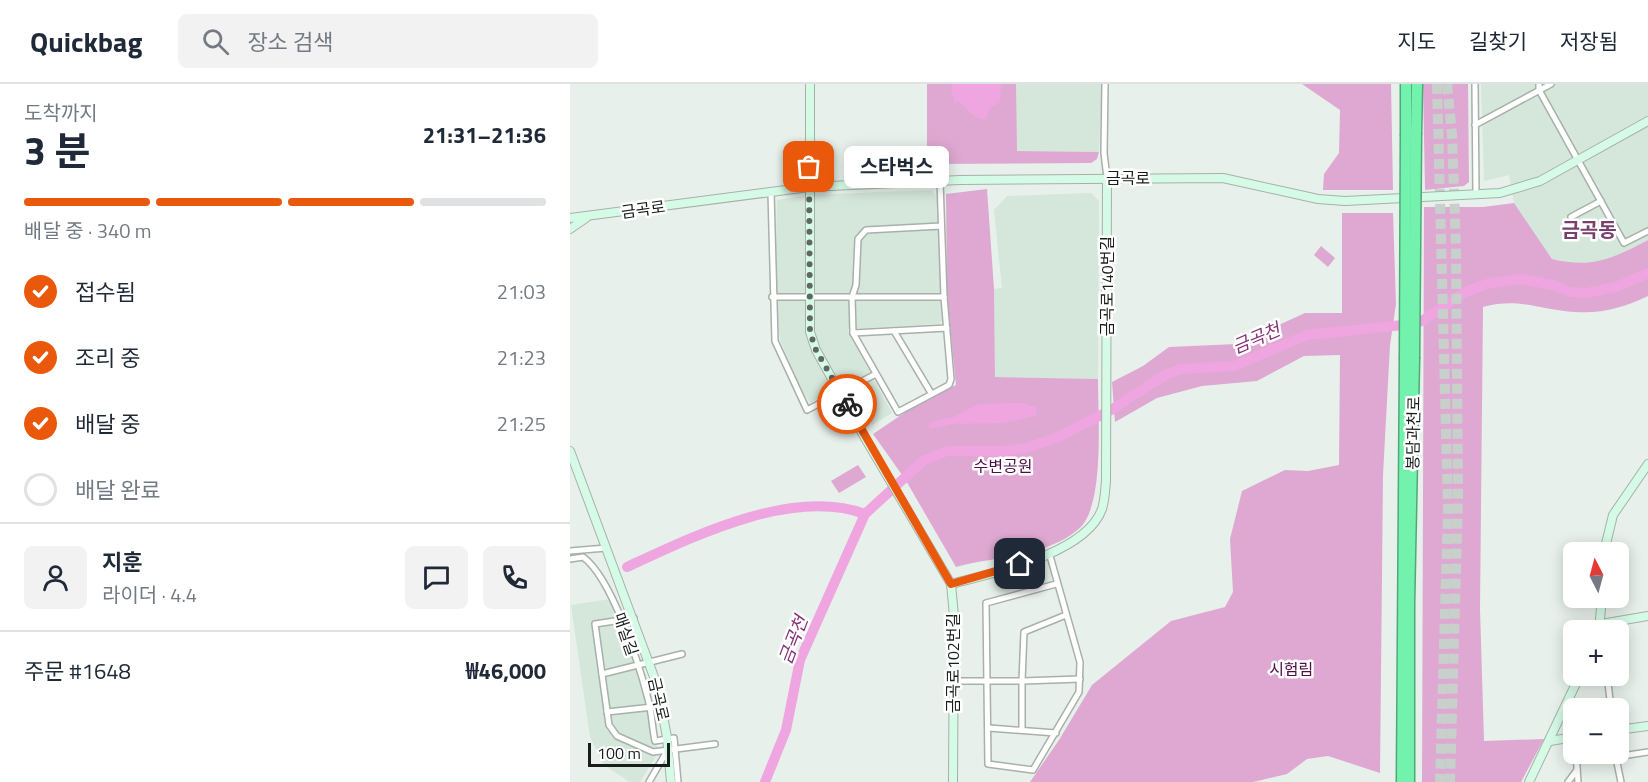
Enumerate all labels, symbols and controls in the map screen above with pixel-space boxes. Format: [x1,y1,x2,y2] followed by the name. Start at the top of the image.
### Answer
[178,14,598,68] search box
[30,20,142,63] text: Quickbag
[199,25,232,58] icon: search
[247,25,333,59] text: 장소 검색
[1397,25,1436,57] text: 지도
[1469,25,1527,57] text: 길찾기
[1560,25,1618,57] text: 저장됨
[24,97,98,128] text: 도착까지
[423,118,546,152] text: 21:31–21:36
[24,121,90,180] text: 3 분
[783,141,834,192] pin
[845,146,950,188] callout: 스타벅스
[792,150,825,183] icon: bag
[860,151,933,182] text: 스타벅스
[1106,166,1150,190] street label: 금곡로
[619,194,667,224] street label: 금곡로
[1561,214,1617,245] district label: 금곡동
[24,215,151,246] text: 배달 중 · 340 m
[1095,236,1119,336] street label: 금곡로140번길
[24,275,57,308] icon: check
[75,275,136,309] text: 접수됨
[497,276,546,307] text: 21:03
[1228,315,1286,360] water label: 금곡천
[24,341,57,374] icon: check
[75,341,141,375] text: 조리 중
[497,342,546,373] text: 21:23
[817,374,877,434] courier
[831,388,864,421] icon: bike
[1400,396,1426,470] street label: 봉담과천로
[24,407,57,440] icon: check
[75,407,141,441] text: 배달 중
[497,408,546,439] text: 21:25
[974,454,1032,478] park label: 수변공원
[75,473,161,507] text: 배달 완료
[994,538,1045,589] pin
[1563,542,1629,608] north arrow
[1563,542,1629,764] map controls
[102,545,142,579] text: 지훈
[24,546,87,609] button: person
[405,546,468,609] button: chat
[483,546,546,609] button: phone
[1003,547,1036,580] icon: home
[102,579,197,610] text: 라이더 · 4.4
[607,609,645,659] street label: 매실길
[771,610,815,668] water label: 금곡천
[941,613,965,713] street label: 금곡로102번길
[1563,620,1629,686] button: +
[24,654,131,688] text: 주문 #1648
[466,654,546,688] text: ₩46,000
[1269,657,1313,681] park label: 시험림
[642,675,676,723] street label: 금곡로
[1563,698,1629,764] button: −
[588,740,670,768] scale bar
[597,741,641,765] text: 100 m

